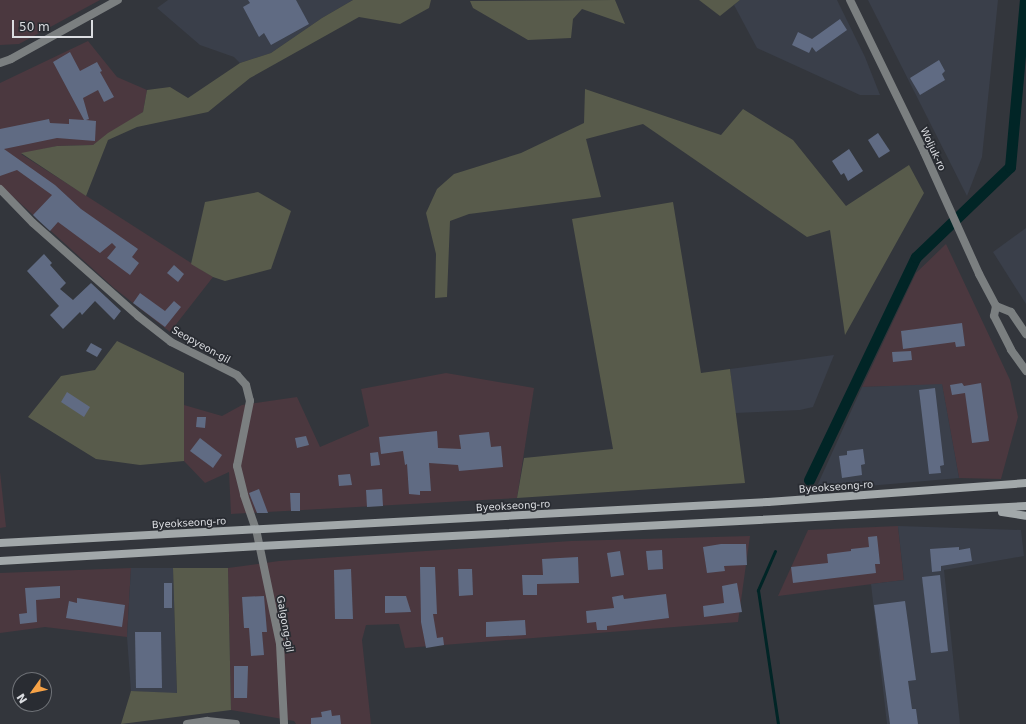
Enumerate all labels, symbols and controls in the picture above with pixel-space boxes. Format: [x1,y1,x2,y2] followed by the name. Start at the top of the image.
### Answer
[14,12,95,38] scale bar
[19,20,50,34] text: 50 m
[918,125,948,173] street label: Woljuk-ro
[170,324,232,366] street label: Seopyeon-gil
[798,478,874,496] street label: Byeokseong-ro
[475,498,551,514] street label: Byeokseong-ro
[151,515,227,531] street label: Byeokseong-ro
[274,595,296,653] street label: Galgong-gil
[12,672,52,712] north arrow
[14,691,30,706] text: N

